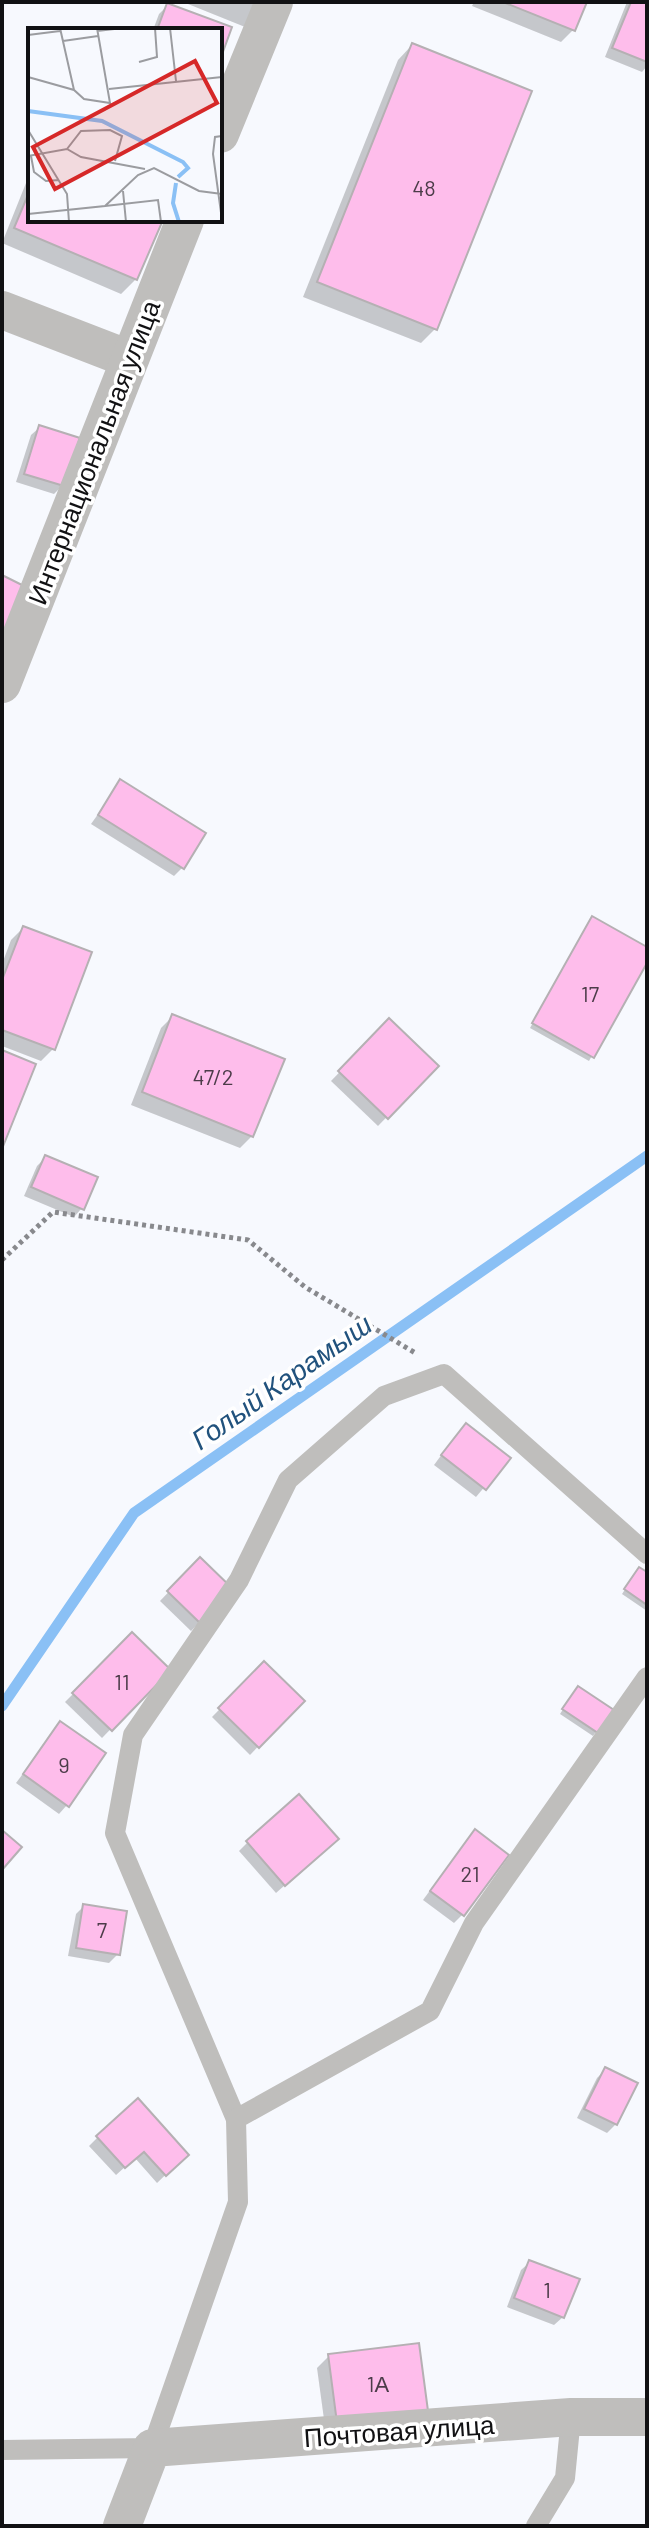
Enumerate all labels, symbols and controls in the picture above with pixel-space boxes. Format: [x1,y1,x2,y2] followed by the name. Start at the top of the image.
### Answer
[28,28,222,222] inset map
[412,174,436,200] house number: 48
[21,295,166,609] street label: Интернациональная улица
[581,980,599,1006] house number: 17
[192,1063,234,1089] house number: 47/2
[184,1306,378,1456] water label: Голый Карамыш
[114,1668,130,1694] house number: 11
[58,1751,70,1777] house number: 9
[460,1860,480,1886] house number: 21
[97,1916,107,1942] house number: 7
[543,2276,551,2302] house number: 1
[367,2370,390,2396] house number: 1А
[303,2408,496,2452] street label: Почтовая улица

